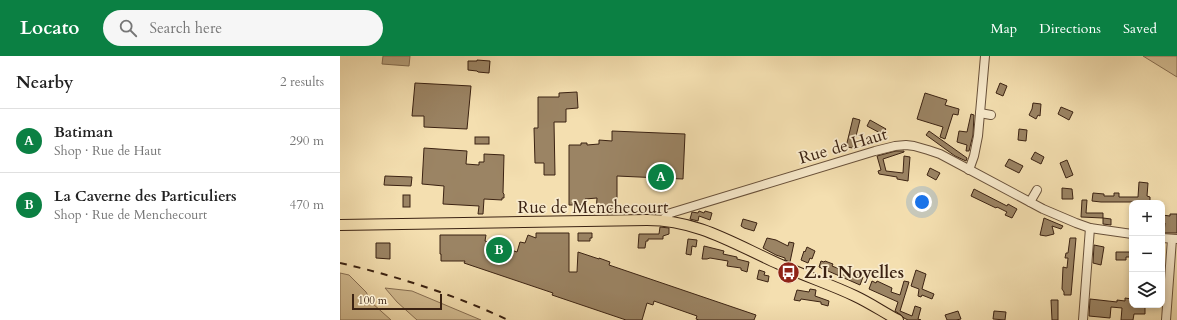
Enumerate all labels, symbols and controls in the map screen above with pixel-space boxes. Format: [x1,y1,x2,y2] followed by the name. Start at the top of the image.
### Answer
[103,10,383,46] search box
[20,15,79,41] text: Locato
[117,17,139,39] icon: search
[149,18,222,38] text: Search here
[991,19,1017,38] text: Map
[1039,19,1101,38] text: Directions
[1123,19,1157,38] text: Saved
[16,71,73,94] text: Nearby
[280,73,324,91] text: 2 results
[54,122,113,142] text: Batiman
[796,122,890,170] street label: Rue de Haut
[24,132,34,150] text: A
[290,132,324,150] text: 290 m
[54,142,161,160] text: Shop · Rue de Haut
[648,162,674,192] pin: A
[54,186,237,206] text: La Caverne des Particuliers
[912,192,932,212] your location
[24,196,34,214] text: B
[290,196,324,214] text: 470 m
[518,196,669,219] street label: Rue de Menchecourt
[1129,200,1165,308] map controls
[1129,200,1165,236] button: +
[54,206,207,224] text: Shop · Rue de Menchecourt
[486,235,512,265] pin: B
[1129,236,1165,272] button: −
[775,259,801,285] bus stop icon: Z.I. Noyelles
[804,261,904,284] place label: Z.I. Noyelles
[1129,272,1165,308] button: layers
[352,292,442,311] scale bar
[358,293,387,308] text: 100 m

